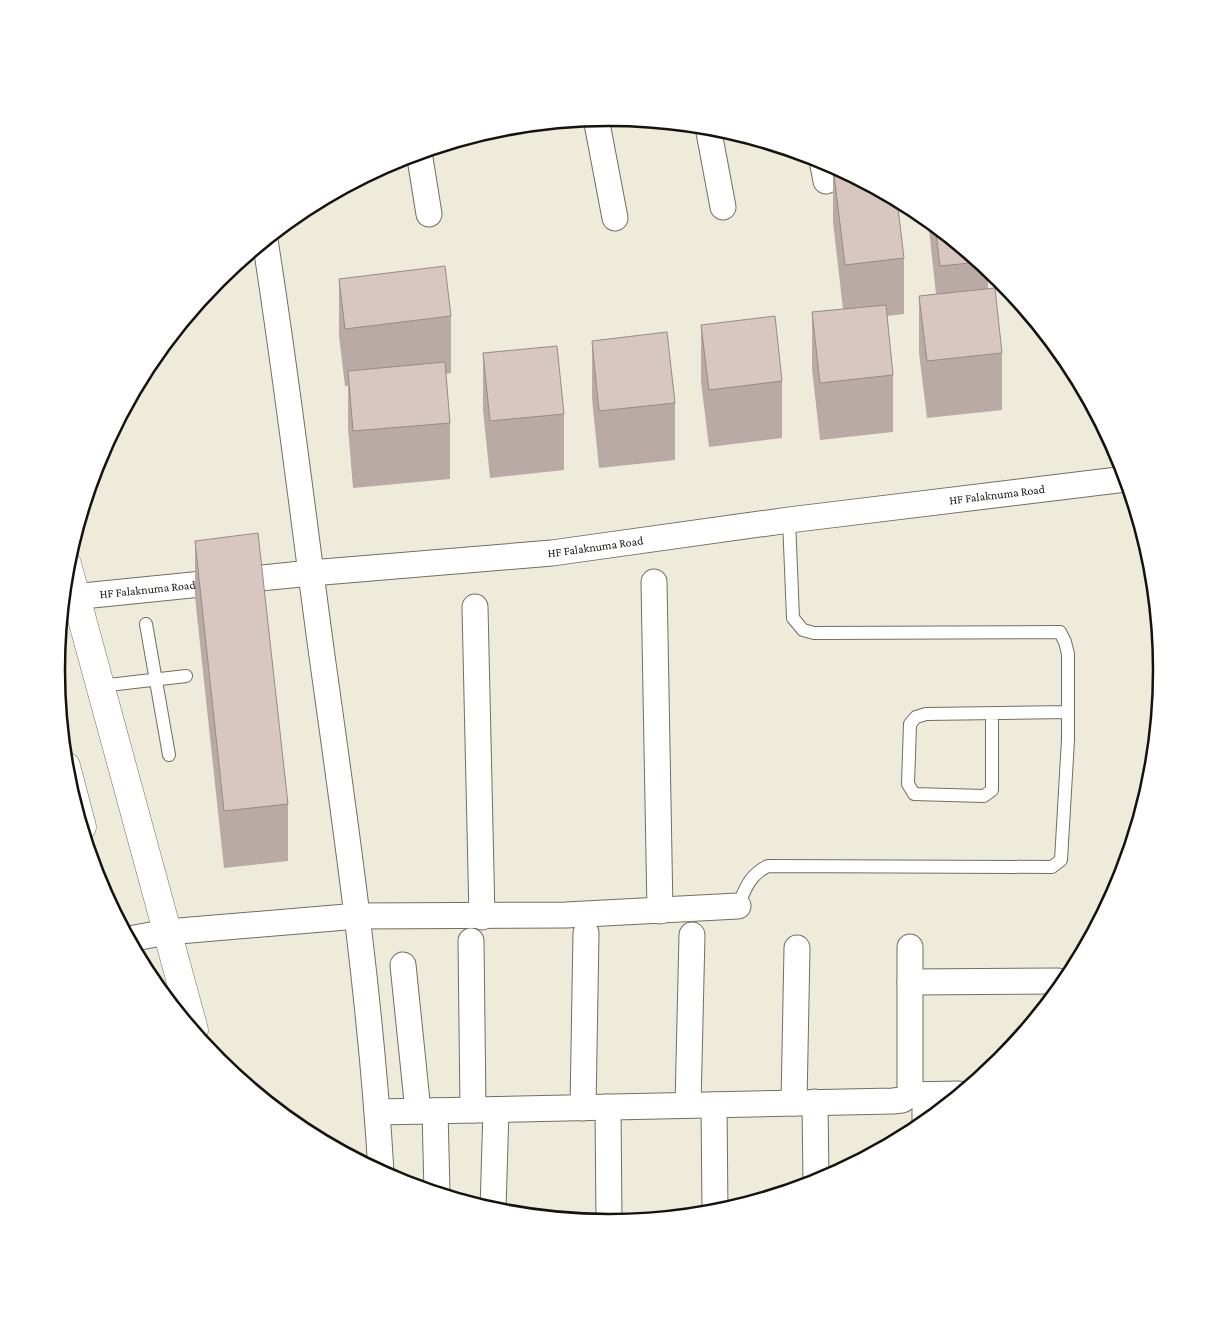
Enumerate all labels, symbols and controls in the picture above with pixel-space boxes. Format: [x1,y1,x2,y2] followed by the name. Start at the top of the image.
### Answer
[948,482,1046,507] street label: HF Falaknuma Road
[547,533,645,560] street label: HF Falaknuma Road
[99,578,197,601] street label: HF Falaknuma Road

